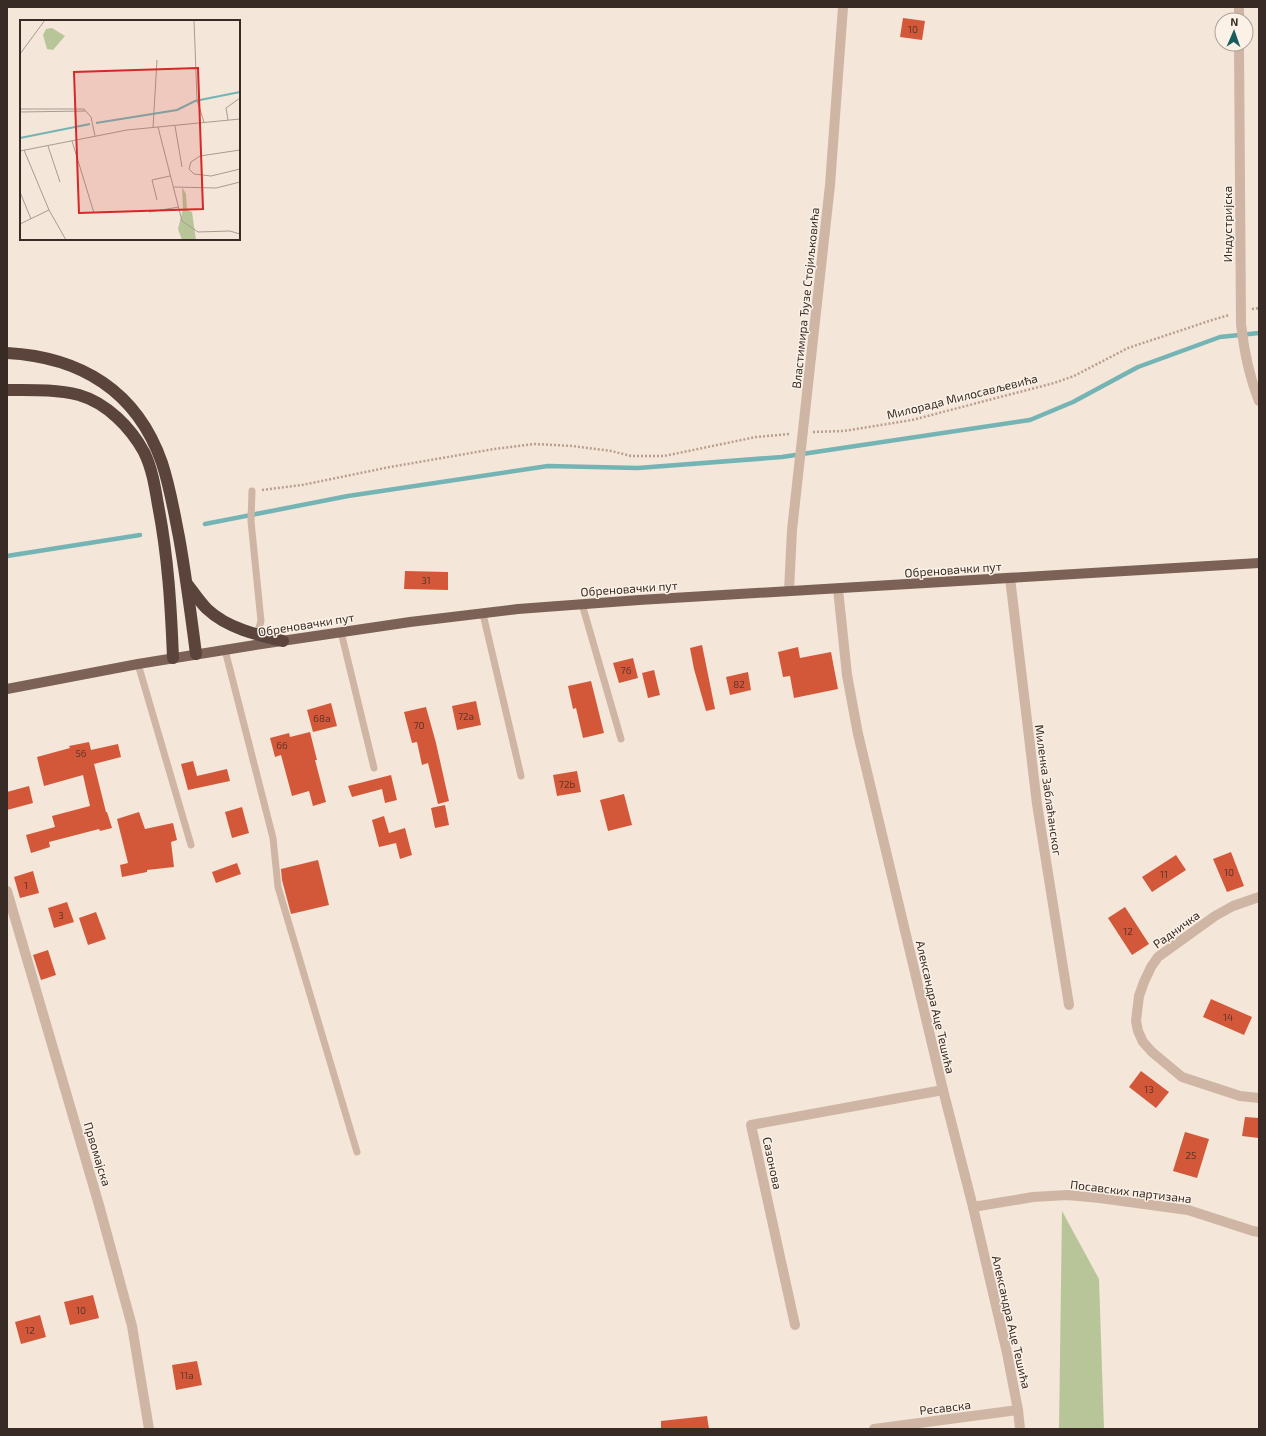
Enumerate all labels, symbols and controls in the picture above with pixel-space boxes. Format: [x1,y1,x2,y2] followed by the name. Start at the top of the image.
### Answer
[1214,12,1254,52] north arrow
[1230,15,1239,28] text: N
[20,20,240,240] inset map
[908,23,918,35] house number: 10
[1220,186,1235,262] street label: Индустријска
[789,207,822,389] street label: Властимира Ђузе Стојиљковића
[885,370,1039,422] street label: Милорада Милосављевића
[904,559,1002,580] street label: Обреновачки пут
[421,574,431,586] house number: 31
[580,578,678,599] street label: Обреновачки пут
[257,609,355,640] street label: Обреновачки пут
[621,664,632,676] house number: 76
[733,678,745,690] house number: 82
[458,710,474,722] house number: 72a
[313,712,331,724] house number: 68a
[413,719,425,731] house number: 70
[1033,724,1065,857] street label: Миленка Заблаћанског
[276,739,288,751] house number: 66
[75,747,87,759] house number: 56
[559,778,576,790] house number: 72b
[1224,866,1234,878] house number: 10
[1160,868,1168,880] house number: 11
[24,879,28,891] house number: 1
[1150,907,1202,951] street label: Радничка
[58,909,64,921] house number: 3
[1123,925,1133,937] house number: 12
[914,939,958,1075] street label: Александра Аце Тешића
[1223,1011,1233,1023] house number: 14
[1144,1083,1154,1095] house number: 13
[81,1120,114,1188] street label: Првомајска
[761,1135,785,1191] street label: Сазонова
[1186,1149,1196,1161] house number: 25
[1070,1177,1192,1205] street label: Посавских партизана
[990,1254,1034,1390] street label: Александра Аце Тешића
[76,1304,86,1316] house number: 10
[25,1324,35,1336] house number: 12
[180,1369,194,1381] house number: 11a
[919,1397,971,1417] street label: Ресавска

